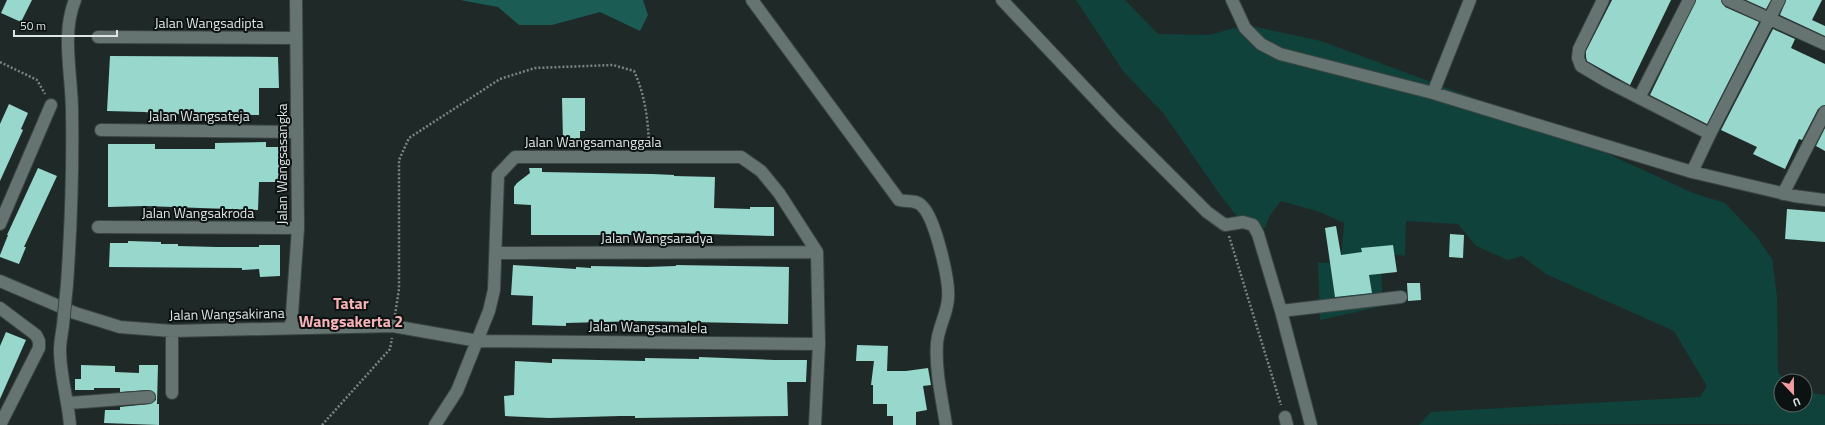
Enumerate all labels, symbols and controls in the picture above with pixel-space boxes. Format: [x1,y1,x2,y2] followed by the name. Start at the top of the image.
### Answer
[14,12,117,38] scale bar
[154,12,264,33] street label: Jalan Wangsadipta
[20,16,46,35] text: 50 m
[271,103,292,225] street label: Jalan Wangsasangka
[148,105,250,126] street label: Jalan Wangsateja
[524,131,662,152] street label: Jalan Wangsamanggala
[142,202,254,223] street label: Jalan Wangsakroda
[601,227,713,248] street label: Jalan Wangsaradya
[299,291,403,333] district label: Tatar Wangsakerta 2
[169,302,285,325] street label: Jalan Wangsakirana
[589,315,707,338] street label: Jalan Wangsamalela
[1773,373,1813,413] north arrow
[1790,394,1803,411] text: U

